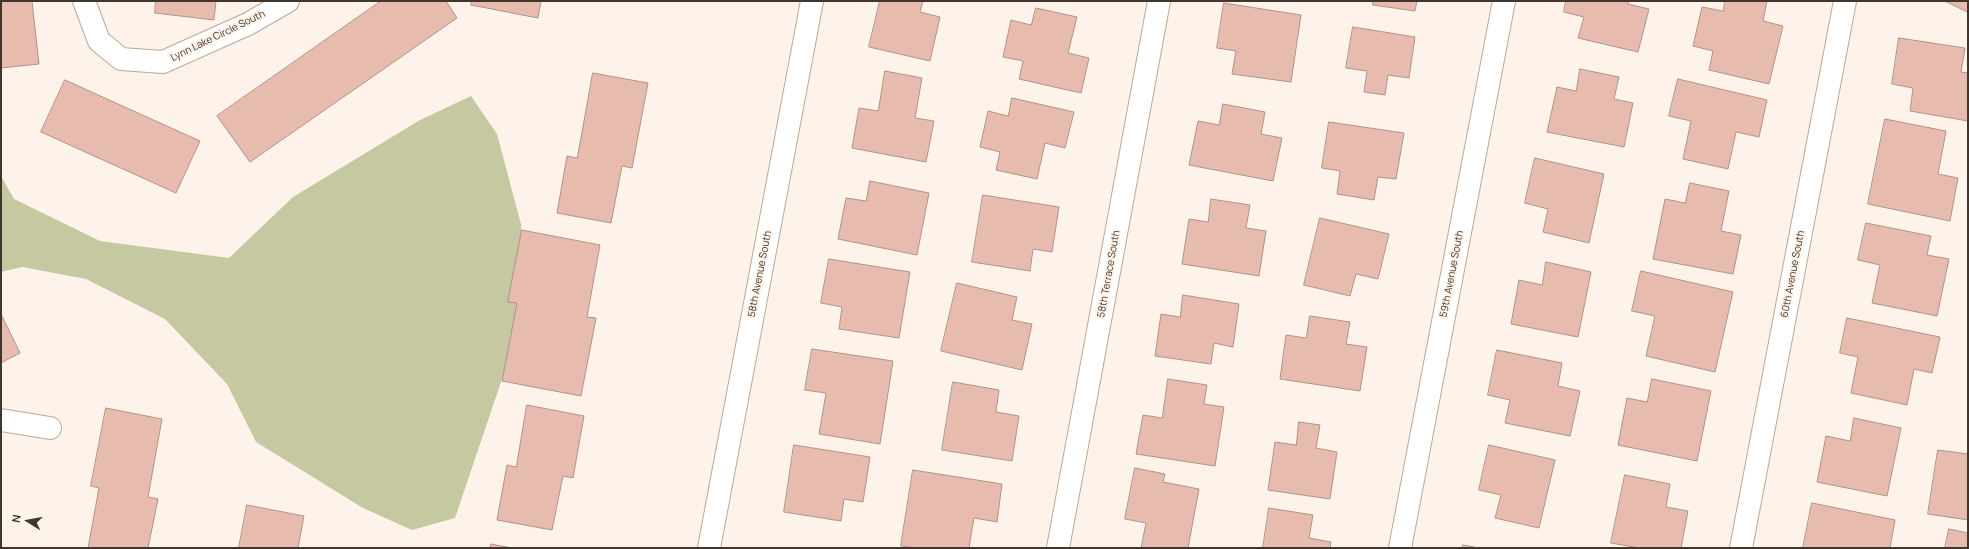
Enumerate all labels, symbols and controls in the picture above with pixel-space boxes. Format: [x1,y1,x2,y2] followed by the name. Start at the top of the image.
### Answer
[169,8,267,64] street label: Lynn Lake Circle South
[1095,229,1123,319] street label: 58th Terrace South
[1779,229,1807,319] street label: 60th Avenue South
[746,230,774,318] street label: 58th Avenue South
[1438,230,1466,318] street label: 59th Avenue South
[8,501,48,541] north arrow
[8,513,24,524] text: N

